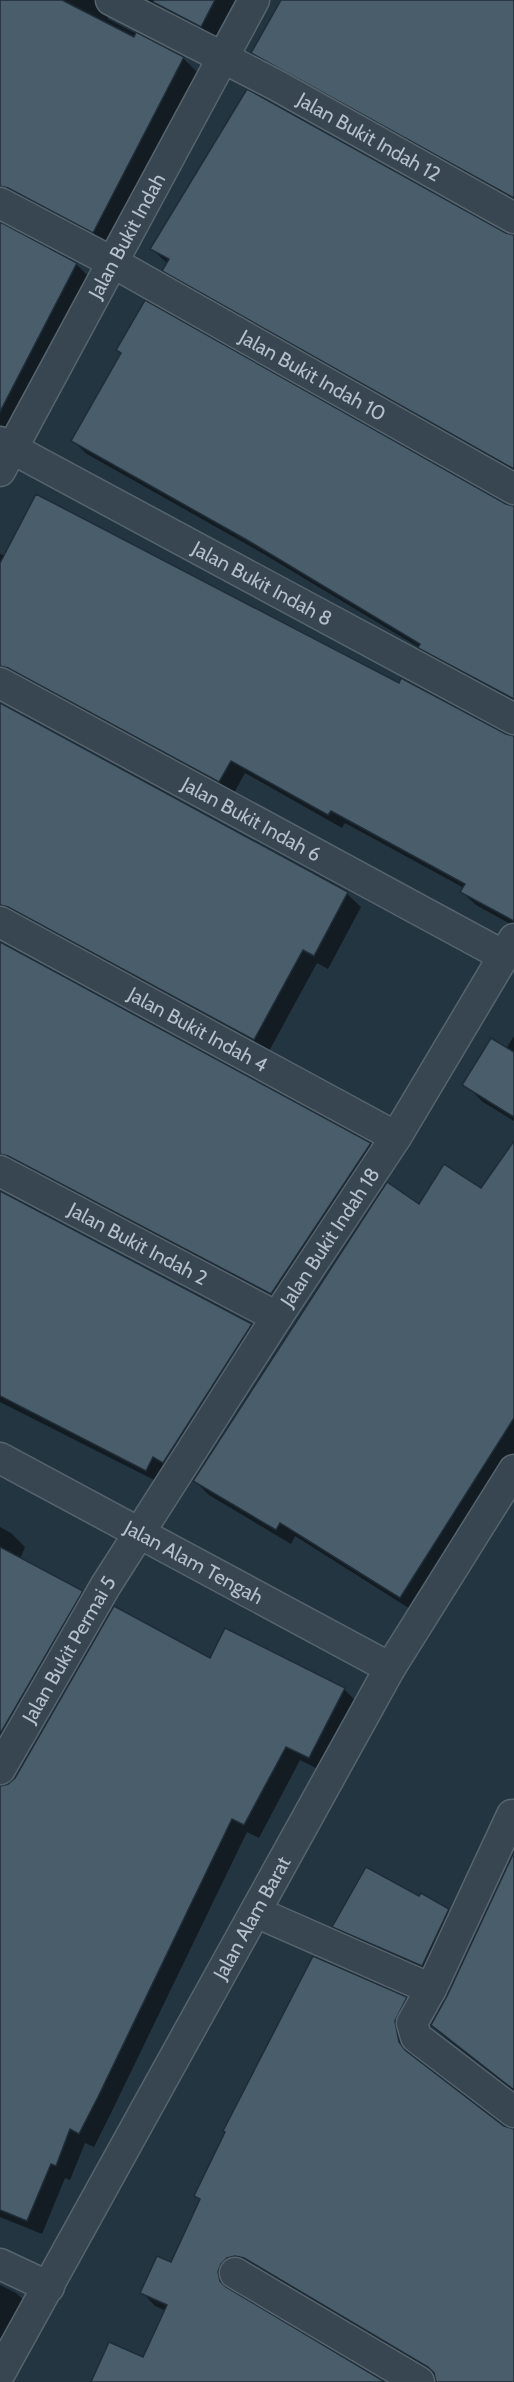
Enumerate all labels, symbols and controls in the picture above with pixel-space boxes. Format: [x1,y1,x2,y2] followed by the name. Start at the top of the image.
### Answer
[292,87,445,187] street label: Jalan Bukit Indah 12
[83,169,170,304] street label: Jalan Bukit Indah
[234,324,390,426] street label: Jalan Bukit Indah 10
[187,535,337,631] street label: Jalan Bukit Indah 8
[177,771,325,867] street label: Jalan Bukit Indah 6
[123,981,272,1077] street label: Jalan Bukit Indah 4
[275,1163,385,1312] street label: Jalan Bukit Indah 18
[63,1197,212,1290] street label: Jalan Bukit Indah 2
[119,1515,267,1609] street label: Jalan Alam Tengah
[17,1571,121,1728] street label: Jalan Bukit Permai 5
[208,1852,295,1985] street label: Jalan Alam Barat

